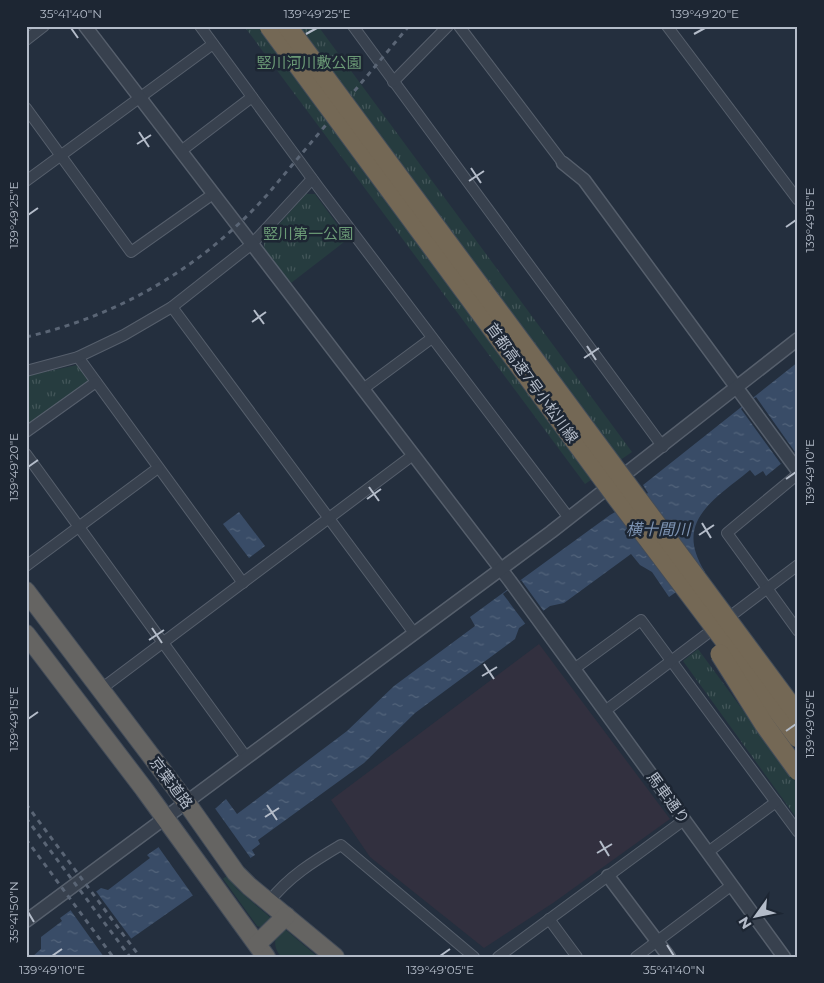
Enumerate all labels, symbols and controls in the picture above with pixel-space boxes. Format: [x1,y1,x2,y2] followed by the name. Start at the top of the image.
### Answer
[40,6,102,21] text: 35°41'40"N
[283,6,351,21] text: 139°49'25"E
[671,6,739,21] text: 139°49'20"E
[256,53,362,72] park label: 竪川河川敷公園
[6,181,21,249] text: 139°49'25"E
[802,188,817,252] text: 139°49'15"E
[263,224,353,243] park label: 竪川第一公園
[482,319,582,446] street label: 首都高速7号小松川線
[6,433,21,501] text: 139°49'20"E
[802,439,817,505] text: 139°49'10"E
[626,520,692,539] water label: 横十間川
[6,687,21,751] text: 139°49'15"E
[802,690,817,758] text: 139°49'05"E
[146,753,197,812] street label: 京葉道路
[643,768,694,828] street label: 馬車通り
[6,881,21,943] text: 35°41'50"N
[732,890,782,940] north arrow
[734,913,756,933] text: N
[19,962,85,977] text: 139°49'10"E
[406,962,474,977] text: 139°49'05"E
[643,962,705,977] text: 35°41'40"N

